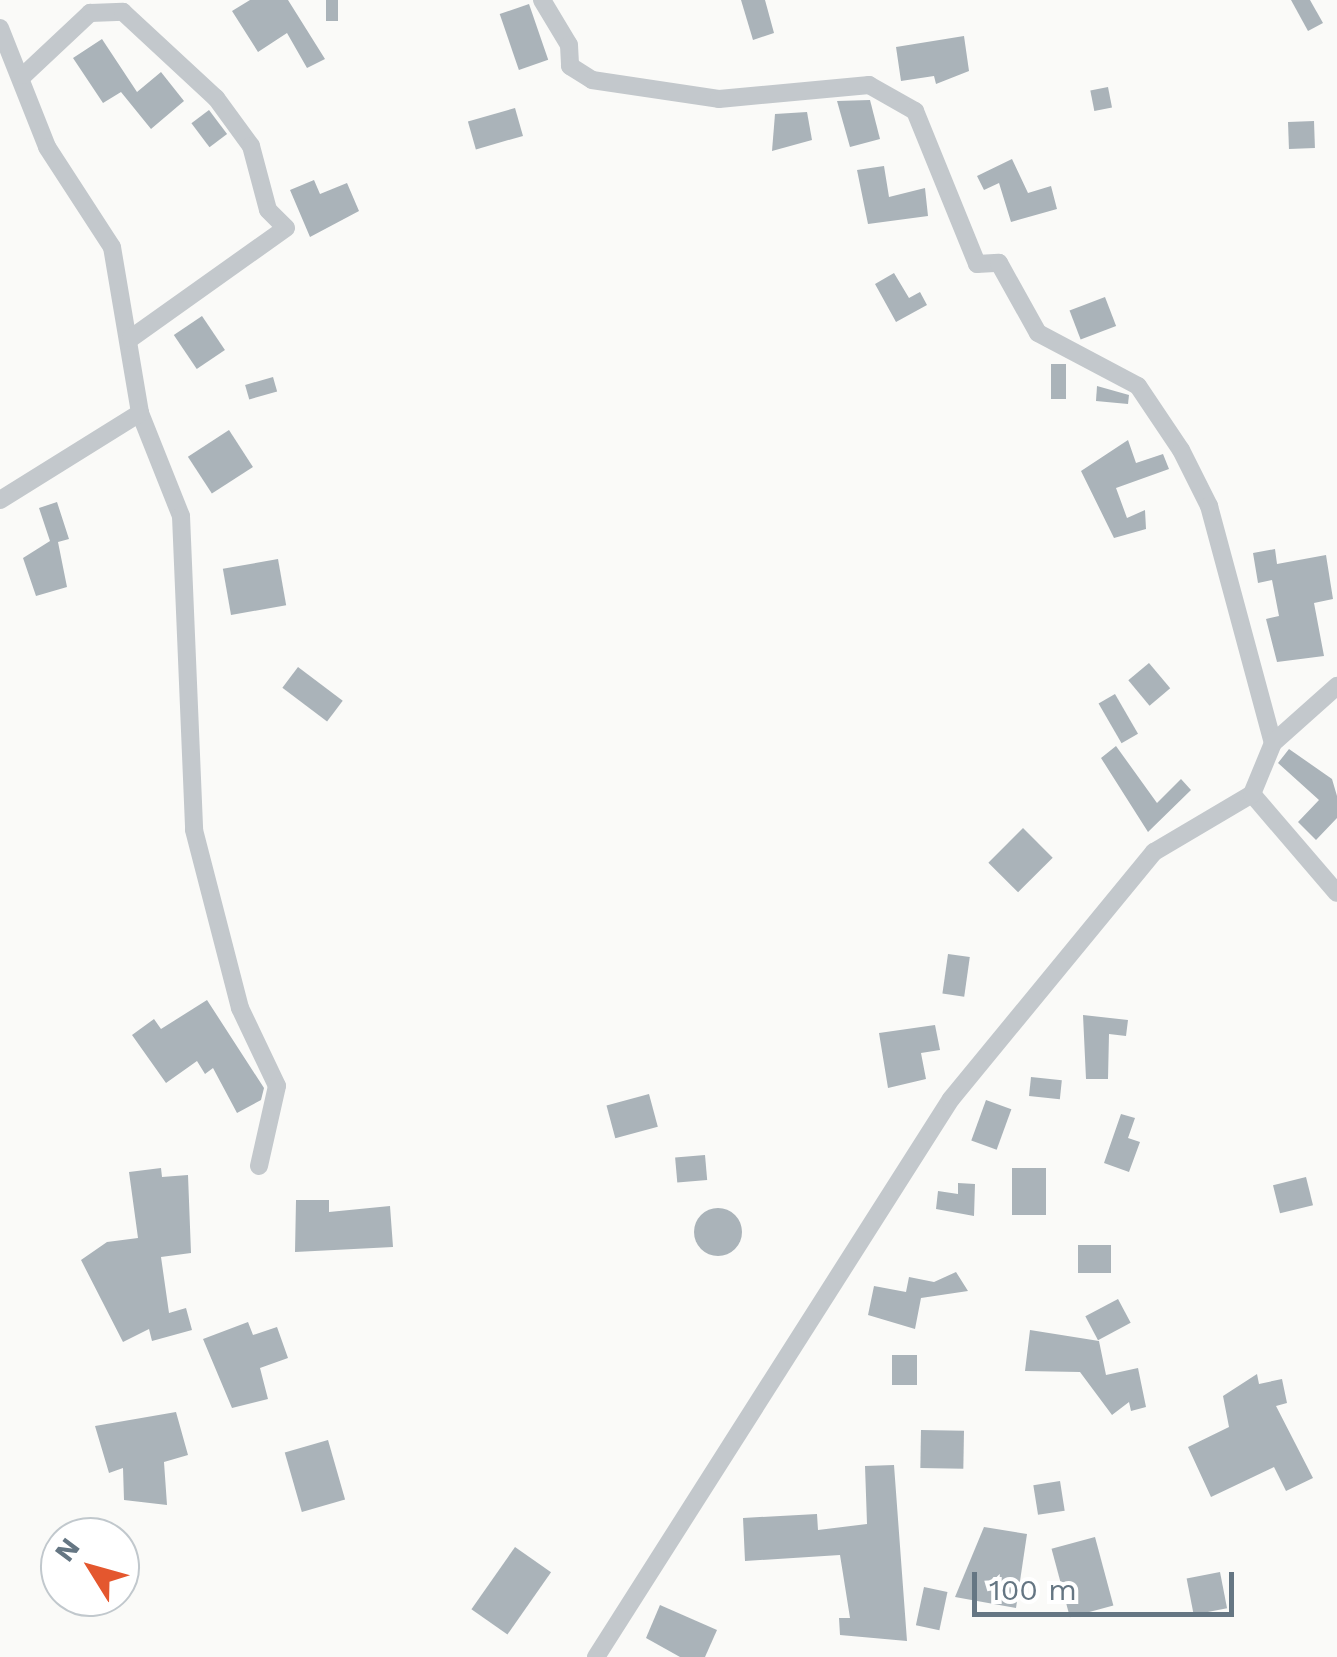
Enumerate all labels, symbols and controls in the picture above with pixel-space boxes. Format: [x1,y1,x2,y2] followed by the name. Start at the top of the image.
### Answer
[40,1517,140,1617] north arrow
[48,1532,87,1568] text: N
[977,1552,1240,1614] scale bar
[989,1572,1077,1607] text: 100 m

